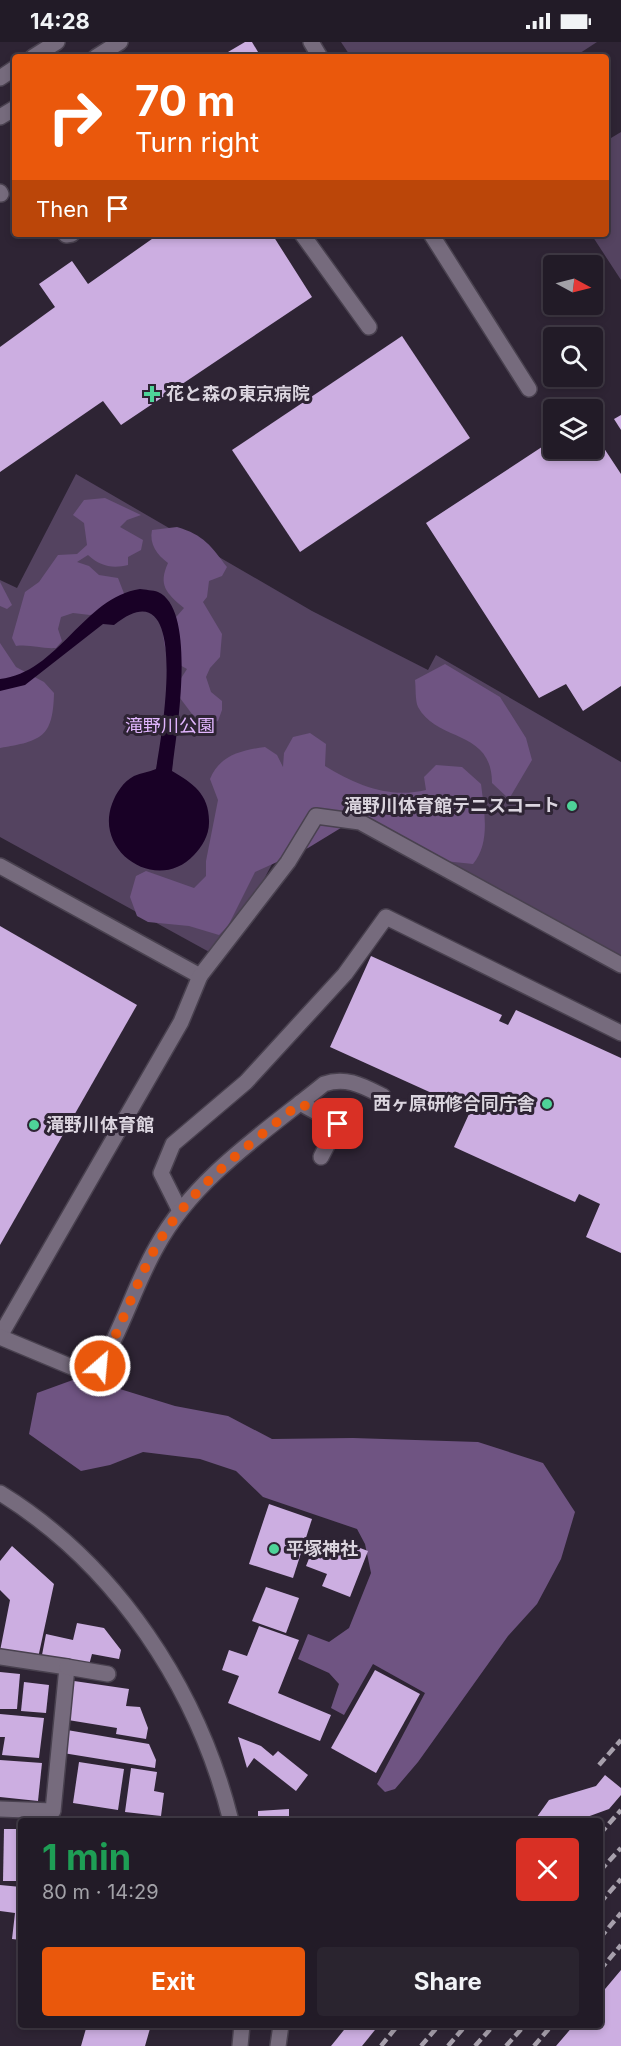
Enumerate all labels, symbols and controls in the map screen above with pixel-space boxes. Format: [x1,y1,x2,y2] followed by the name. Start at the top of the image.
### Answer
[30,8,90,34] text: 14:28
[135,75,235,126] text: 70 m
[36,78,114,156] icon: right
[135,126,259,159] text: Turn right
[101,192,134,225] icon: arrive
[36,196,89,222] text: Then
[543,255,603,315] north arrow
[543,255,603,459] map controls
[543,327,603,387] button: search
[166,383,310,404] place label: 花と森の東京病院
[143,385,161,403] marker: 花と森の東京病院
[543,399,603,459] button: layers
[125,715,215,736] park label: 滝野川公園
[344,795,560,816] place label: 滝野川体育館テニスコート
[565,799,579,813] marker: 滝野川体育館テニスコート
[373,1093,535,1114] place label: 西ヶ原研修合同庁舎
[540,1097,554,1111] marker: 西ヶ原研修合同庁舎
[312,1098,363,1149] pin
[321,1107,354,1140] icon: arrive
[46,1114,154,1135] place label: 滝野川体育館
[27,1118,41,1132] marker: 滝野川体育館
[68,1334,132,1398] position arrow
[286,1538,358,1559] place label: 平塚神社
[267,1542,281,1556] marker: 平塚神社
[42,1835,131,1879] text: 1 min
[516,1838,579,1901] button: close
[42,1880,159,1904] text: 80 m · 14:29
[42,1947,305,2016] button: Exit
[317,1947,579,2016] button: Share

